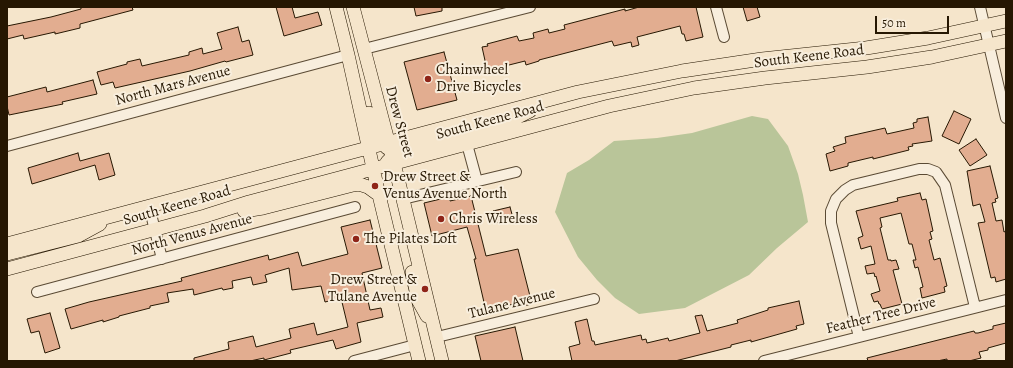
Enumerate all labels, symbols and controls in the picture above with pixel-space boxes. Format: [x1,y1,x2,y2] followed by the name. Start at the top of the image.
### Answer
[877,8,951,34] scale bar
[882,15,906,31] text: 50 m
[753,41,865,73] street label: South Keene Road
[436,61,521,96] place label: Chainwheel Drive Bicycles
[113,62,233,110] street label: North Mars Avenue
[423,74,433,84] marker: Chainwheel Drive Bicycles
[381,84,417,160] street label: Drew Street
[434,98,546,144] street label: South Keene Road
[383,168,507,203] place label: Drew Street & Venus Avenue North
[370,181,380,191] marker: Drew Street & Venus Avenue North
[121,182,233,230] street label: South Keene Road
[130,210,254,260] street label: North Venus Avenue
[449,210,538,228] place label: Chris Wireless
[436,214,446,224] marker: Chris Wireless
[364,230,457,248] place label: The Pilates Loft
[351,234,361,244] marker: The Pilates Loft
[328,271,417,306] place label: Drew Street & Tulane Avenue
[420,284,430,294] marker: Drew Street & Tulane Avenue
[467,284,557,324] street label: Tulane Avenue
[824,294,938,338] street label: Feather Tree Drive

